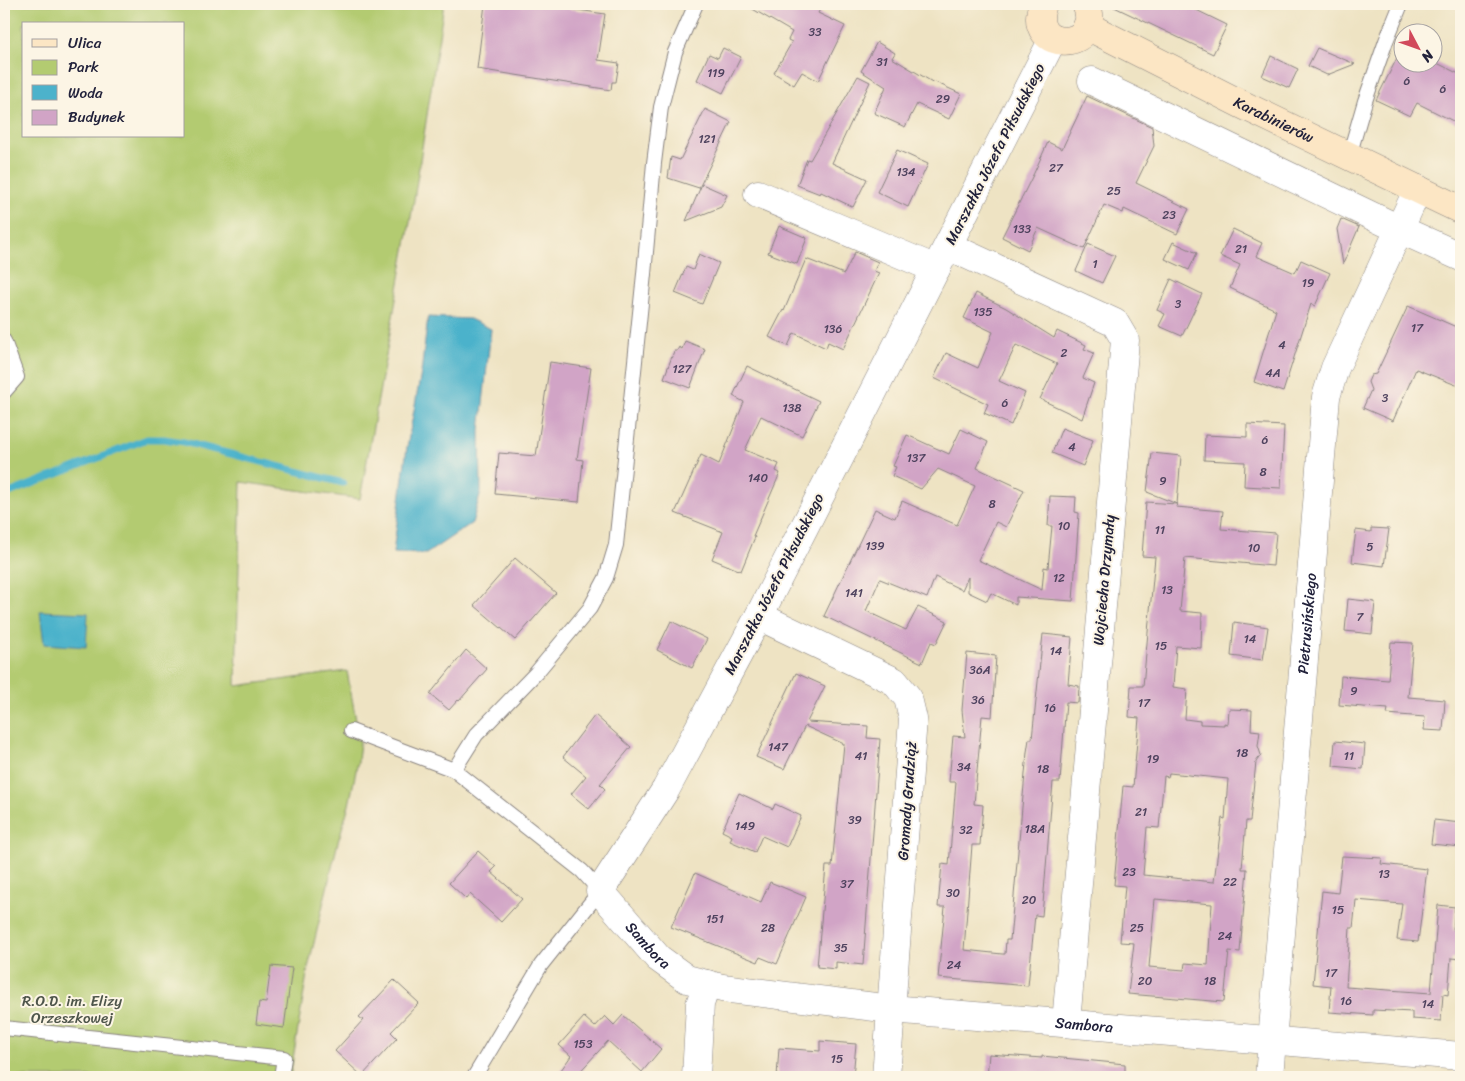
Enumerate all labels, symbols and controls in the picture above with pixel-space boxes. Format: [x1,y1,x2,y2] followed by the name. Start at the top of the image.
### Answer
[808,21,822,43] house number: 33
[22,22,185,138] legend
[1392,22,1442,72] north arrow
[68,30,102,56] text: Ulica
[1415,44,1441,68] text: N
[876,51,888,73] house number: 31
[68,54,99,80] text: Park
[938,58,1052,249] street label: Marszałka Józefa Piłsudskiego
[707,62,725,84] house number: 119
[1404,70,1411,92] house number: 6
[1440,78,1447,100] house number: 6
[68,80,103,106] text: Woda
[936,88,950,110] house number: 29
[1229,89,1319,151] street label: Karabinierów
[68,104,126,130] text: Budynek
[698,128,716,150] house number: 121
[1049,157,1064,179] house number: 27
[896,161,916,183] house number: 134
[1107,180,1121,202] house number: 25
[1162,204,1176,226] house number: 23
[1013,218,1032,240] house number: 133
[1235,238,1247,260] house number: 21
[1092,253,1098,275] house number: 1
[1302,272,1314,294] house number: 19
[1175,293,1182,315] house number: 3
[973,301,993,323] house number: 135
[1411,317,1424,339] house number: 17
[824,318,842,340] house number: 136
[1278,334,1286,356] house number: 4
[1061,342,1068,364] house number: 2
[673,358,693,380] house number: 127
[1265,362,1281,384] house number: 4A
[1382,387,1389,409] house number: 3
[1002,392,1009,414] house number: 6
[783,397,801,419] house number: 138
[1262,429,1269,451] house number: 6
[1068,436,1076,458] house number: 4
[907,447,926,469] house number: 137
[1259,461,1267,483] house number: 8
[748,467,769,489] house number: 140
[1159,470,1167,492] house number: 9
[717,488,831,679] street label: Marszałka Józefa Piłsudskiego
[988,493,996,515] house number: 8
[1085,513,1123,647] street label: Wojciecha Drzymały
[1058,515,1071,537] house number: 10
[1155,519,1165,541] house number: 11
[865,535,885,557] house number: 139
[1366,536,1374,558] house number: 5
[1248,537,1261,559] house number: 10
[1053,567,1065,589] house number: 12
[1290,572,1324,675] street label: Pietrusińskiego
[1161,579,1173,601] house number: 13
[845,582,863,604] house number: 141
[1357,606,1365,628] house number: 7
[1244,628,1257,650] house number: 14
[1155,635,1167,657] house number: 15
[1050,640,1063,662] house number: 14
[969,659,991,681] house number: 36A
[1350,680,1358,702] house number: 9
[971,689,985,711] house number: 36
[1138,692,1151,714] house number: 17
[1044,697,1056,719] house number: 16
[768,736,789,758] house number: 147
[890,740,924,861] street label: Gromady Grudziąż
[1236,742,1248,764] house number: 18
[855,745,867,767] house number: 41
[1344,745,1354,767] house number: 11
[1147,748,1159,770] house number: 19
[957,756,972,778] house number: 34
[1037,758,1049,780] house number: 18
[1135,801,1147,823] house number: 21
[848,809,862,831] house number: 39
[735,815,755,837] house number: 149
[1025,818,1045,840] house number: 18A
[959,819,973,841] house number: 32
[1122,861,1136,883] house number: 23
[1378,863,1390,885] house number: 13
[1223,871,1237,893] house number: 22
[840,873,855,895] house number: 37
[946,882,960,904] house number: 30
[1022,889,1037,911] house number: 20
[1332,899,1344,921] house number: 15
[706,908,724,930] house number: 151
[619,915,676,976] street label: Sambora
[761,917,775,939] house number: 28
[1130,917,1144,939] house number: 25
[1218,925,1233,947] house number: 24
[834,937,848,959] house number: 35
[947,954,962,976] house number: 24
[1325,962,1338,984] house number: 17
[1138,970,1153,992] house number: 20
[1204,970,1216,992] house number: 18
[22,988,122,1031] park label: R.O.D. im. Elizy Orzeszkowej
[1340,990,1352,1012] house number: 16
[1422,993,1435,1015] house number: 14
[1054,1010,1114,1040] street label: Sambora
[573,1033,593,1055] house number: 153
[831,1048,843,1070] house number: 15

